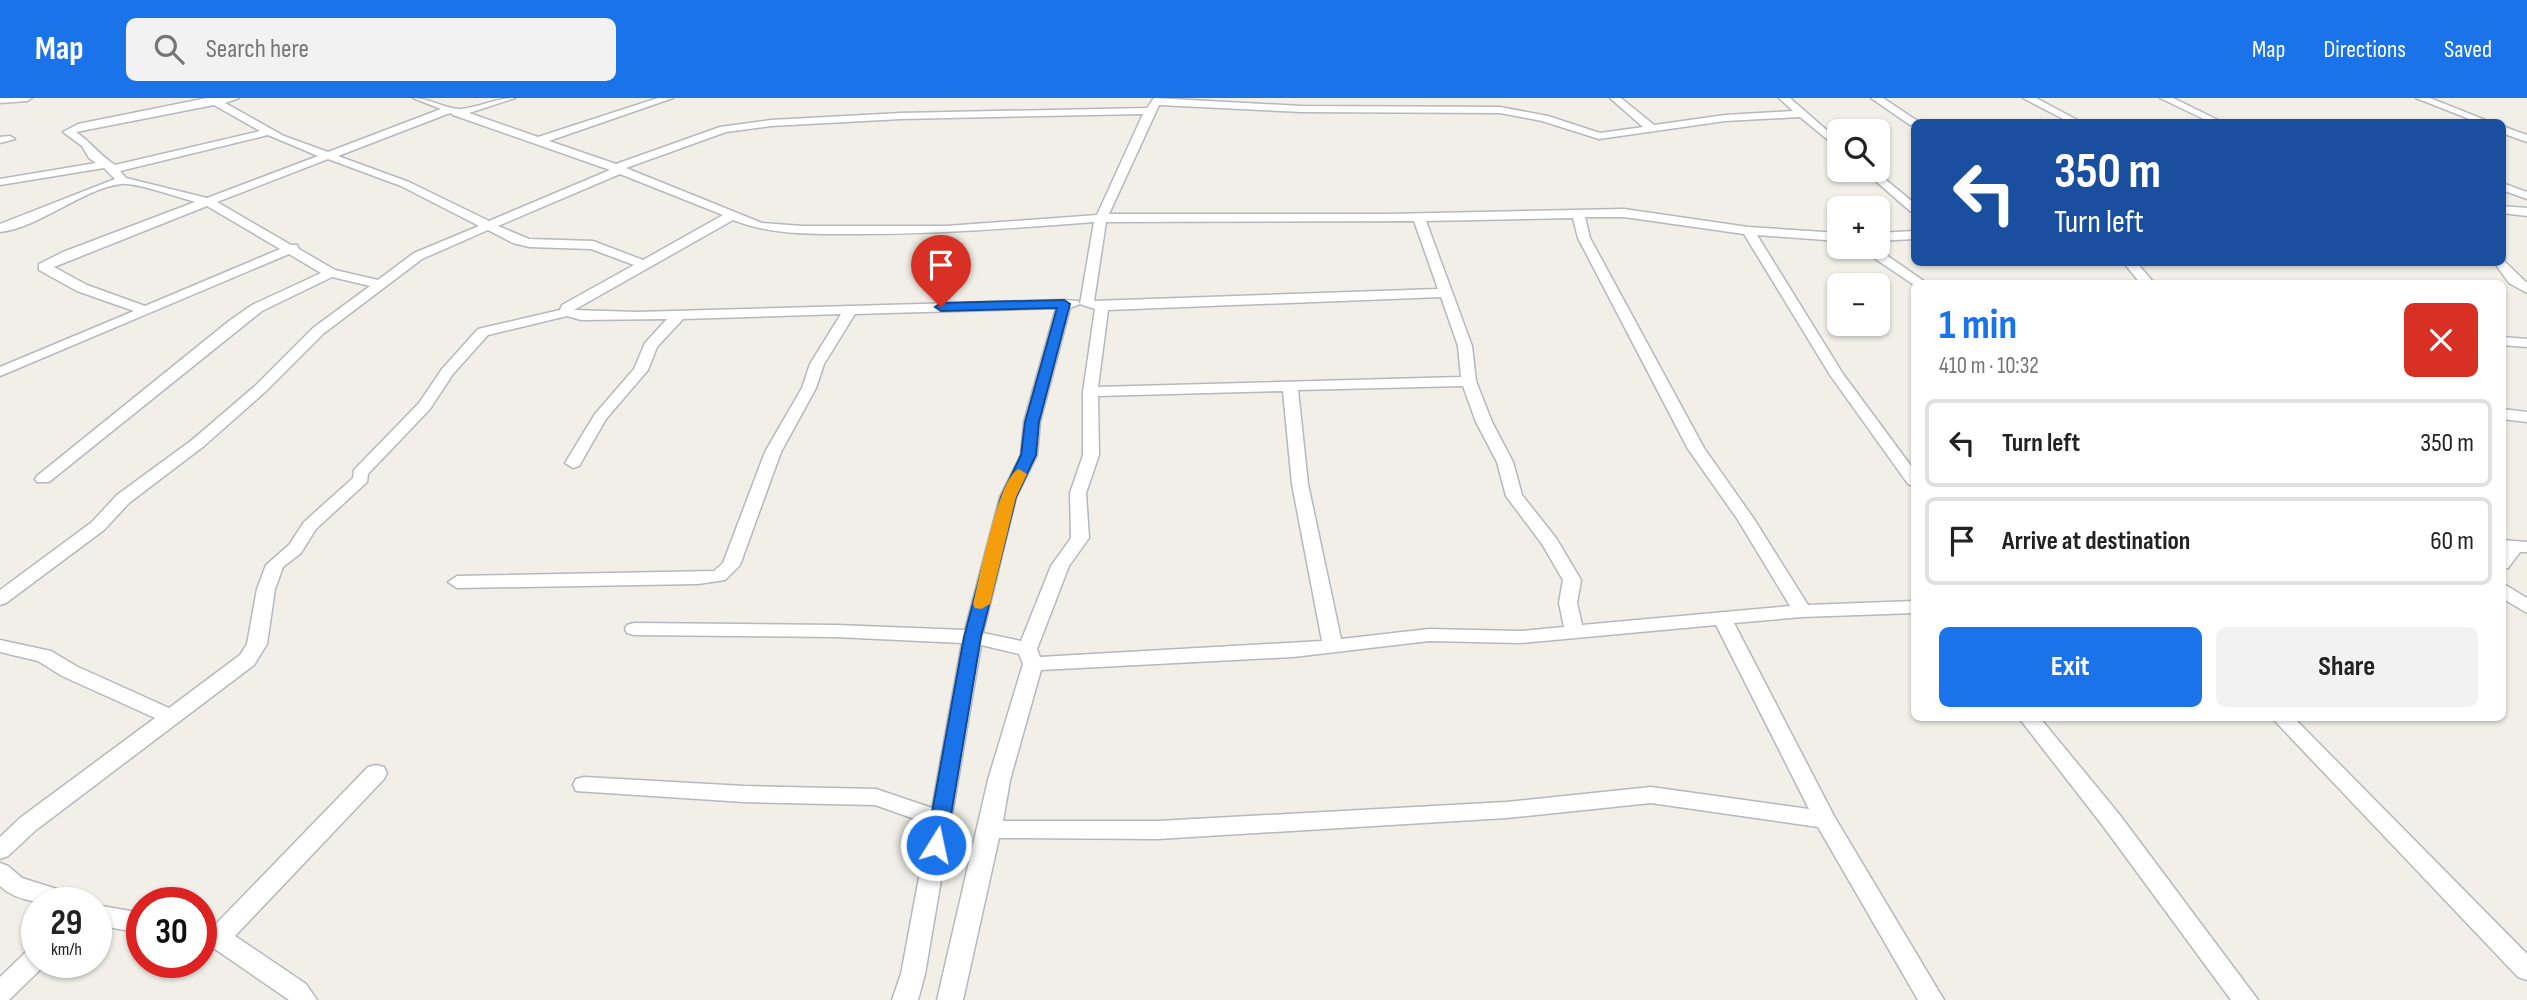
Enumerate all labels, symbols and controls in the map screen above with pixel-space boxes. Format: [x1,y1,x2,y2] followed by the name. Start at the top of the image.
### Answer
[126,18,616,81] search box
[35,29,84,69] text: Map
[150,30,188,68] icon: search
[206,34,309,65] text: Search here
[2252,35,2285,64] text: Map
[2323,35,2406,64] text: Directions
[2444,35,2492,64] text: Saved
[1827,119,1890,336] map controls
[1827,119,1890,182] button: search
[2054,143,2161,202] text: 350 m
[1939,147,2030,238] icon: left
[1827,196,1890,259] button: +
[2054,203,2144,242] text: Turn left
[911,235,971,307] pin
[922,246,960,284] icon: arrive
[1827,273,1890,336] button: −
[1939,300,2017,351] text: 1 min
[2404,303,2478,377] button: close
[1939,352,2039,380] text: 410 m · 10:32
[1943,424,1981,462] icon: left
[2002,428,2080,459] text: Turn left
[2420,428,2474,459] text: 350 m
[1943,522,1981,560] icon: arrive
[2002,526,2190,557] text: Arrive at destination
[2430,526,2474,557] text: 60 m
[1939,627,2202,707] button: Exit
[2216,627,2478,707] button: Share
[899,808,973,882] position arrow
[126,887,217,978] speed limit sign: 30
[51,902,82,945] text: 29
[51,939,82,960] text: km/h

